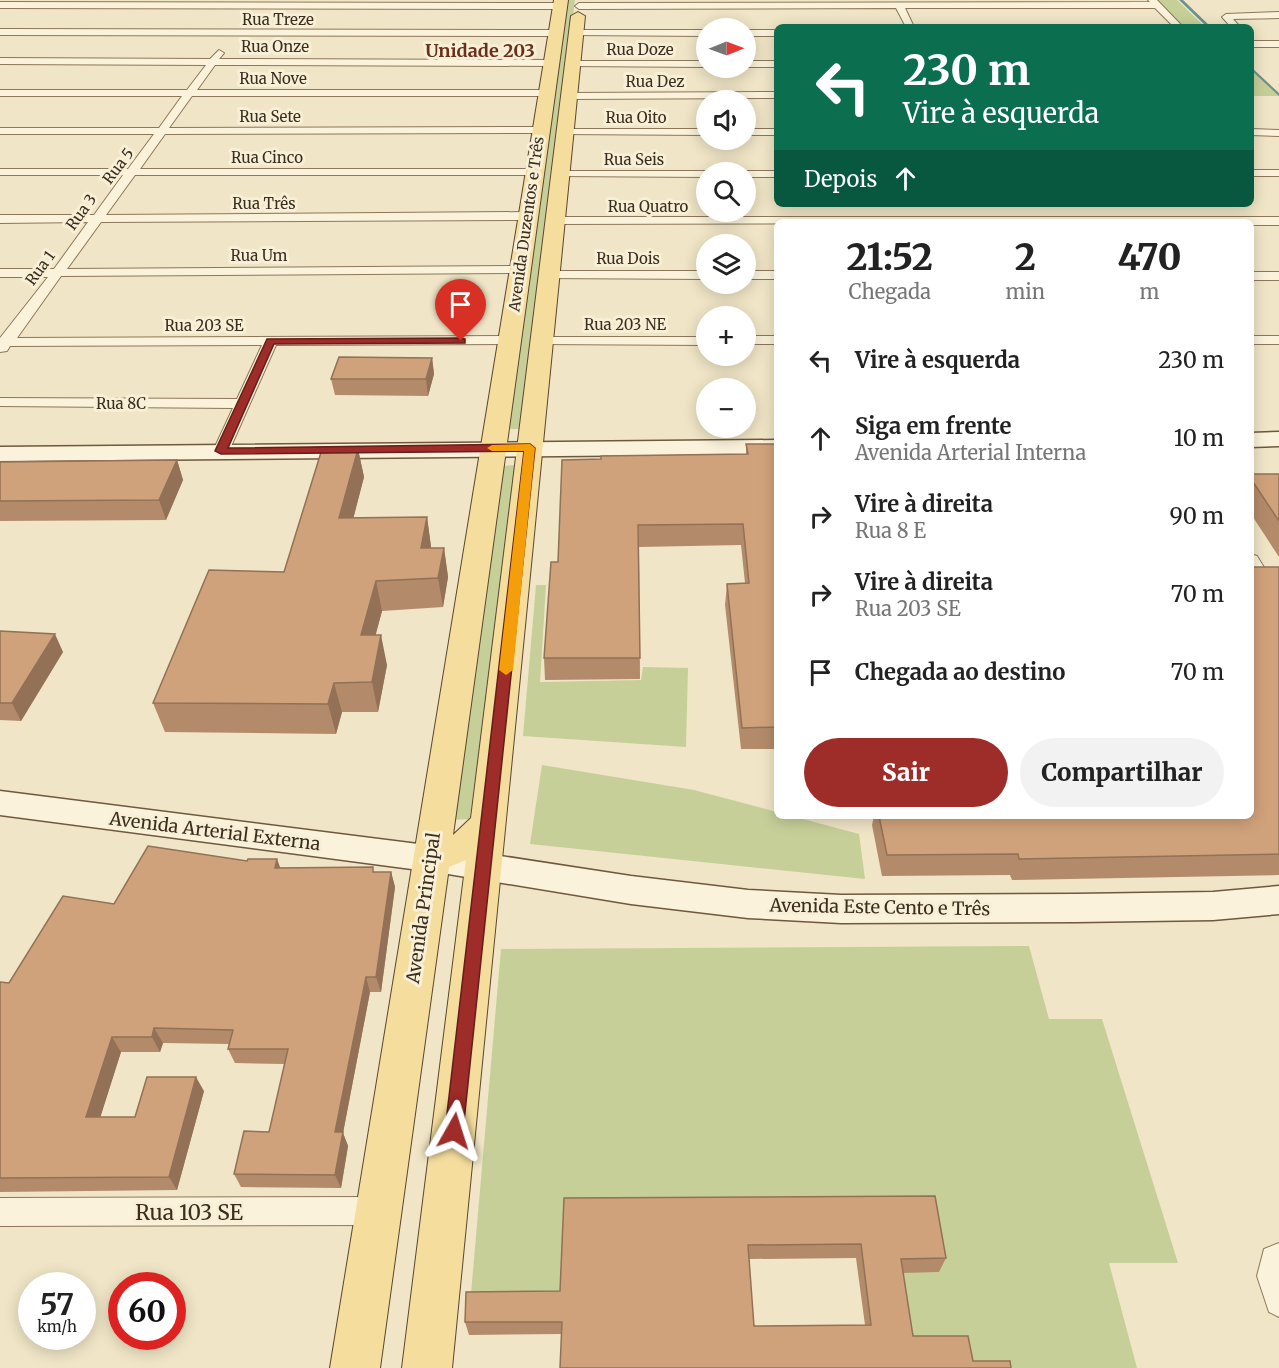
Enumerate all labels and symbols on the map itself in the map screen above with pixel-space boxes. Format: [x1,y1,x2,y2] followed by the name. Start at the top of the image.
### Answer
[242,10,314,29] street label: Rua Treze
[696,18,756,78] north arrow
[241,37,309,56] street label: Rua Onze
[425,39,535,62] district label: Unidade 203
[606,40,674,59] street label: Rua Doze
[239,69,307,88] street label: Rua Nove
[626,72,684,91] street label: Rua Dez
[239,107,301,126] street label: Rua Sete
[605,108,667,127] street label: Rua Oito
[504,135,548,314] street label: Avenida Duzentos e Três
[98,144,138,188] street label: Rua 5
[231,148,303,167] street label: Rua Cinco
[604,150,664,169] street label: Rua Seis
[62,190,100,234] street label: Rua 3
[232,194,296,213] street label: Rua Três
[608,197,689,216] street label: Rua Quatro
[231,246,288,265] street label: Rua Um
[21,247,59,289] street label: Rua 1
[596,249,660,268] street label: Rua Dois
[435,279,486,341] pin
[584,315,667,334] street label: Rua 203 NE
[164,316,244,335] street label: Rua 203 SE
[96,394,146,413] street label: Rua 8C
[107,807,322,855] street label: Avenida Arterial Externa
[401,831,445,986] street label: Avenida Principal
[769,894,991,920] street label: Avenida Este Cento e Três
[422,1099,486,1163] position arrow
[135,1199,243,1226] street label: Rua 103 SE
[108,1272,186,1350] speed limit sign: 60

